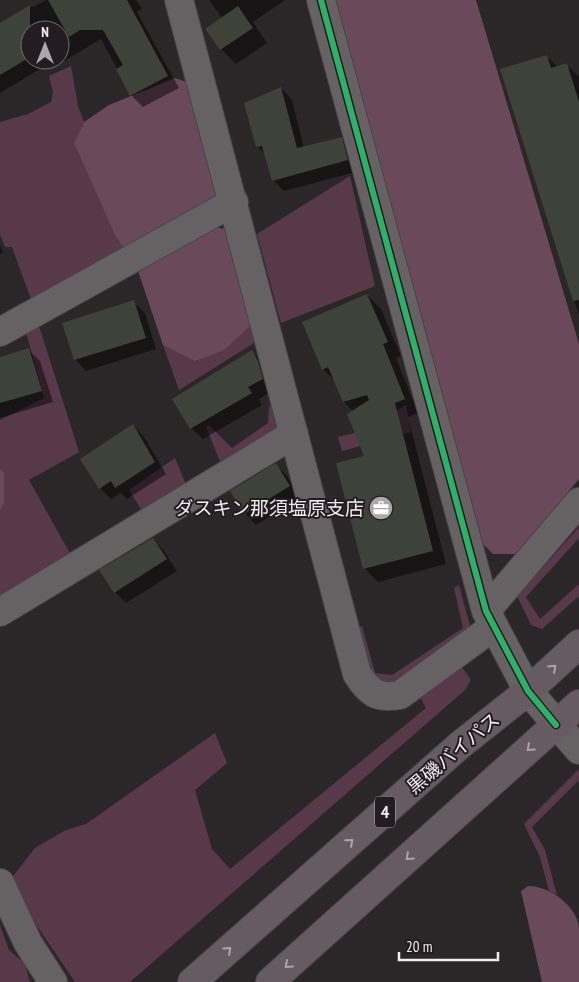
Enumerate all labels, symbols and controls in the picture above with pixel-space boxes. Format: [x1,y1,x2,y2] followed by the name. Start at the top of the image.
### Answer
[20,20,70,70] north arrow
[41,23,49,41] text: N
[368,495,394,521] office icon: ダスキン那須塩原支店
[175,496,364,520] place label: ダスキン那須塩原支店
[547,665,556,674] one-way arrow
[402,707,504,799] street label: 黒磯バイパス
[526,742,535,751] one-way arrow
[375,796,395,828] road number: 4
[345,839,354,848] one-way arrow
[405,851,414,860] one-way arrow
[399,930,498,962] scale bar
[406,937,432,956] text: 20 m
[223,946,232,955] one-way arrow
[285,960,294,969] one-way arrow

